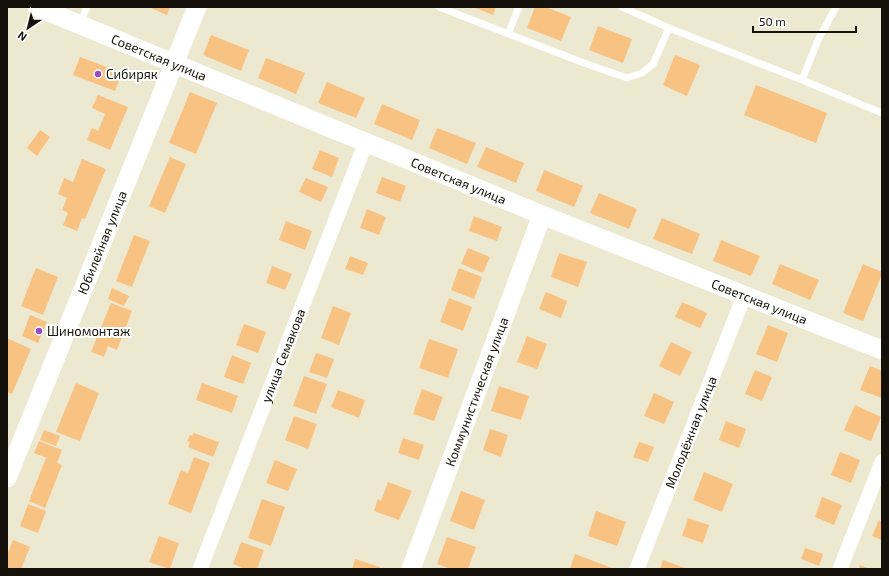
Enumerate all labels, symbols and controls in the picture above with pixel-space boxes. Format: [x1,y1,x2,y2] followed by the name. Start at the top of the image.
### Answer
[8,8,48,48] north arrow
[753,8,856,34] scale bar
[759,14,786,28] text: 50 m
[15,29,29,44] text: N
[109,30,209,84] street label: Советская улица
[106,66,158,82] place label: Сибиряк
[93,69,103,79] marker: Сибиряк
[408,154,509,207] street label: Советская улица
[74,188,130,297] street label: Юбилейная улица
[709,275,810,328] street label: Советская улица
[258,306,308,405] street label: улица Семакова
[442,315,512,469] street label: Коммунистическая улица
[47,323,130,339] place label: Шиномонтаж
[34,326,44,336] marker: Шиномонтаж
[661,374,720,491] street label: Молодёжная улица

